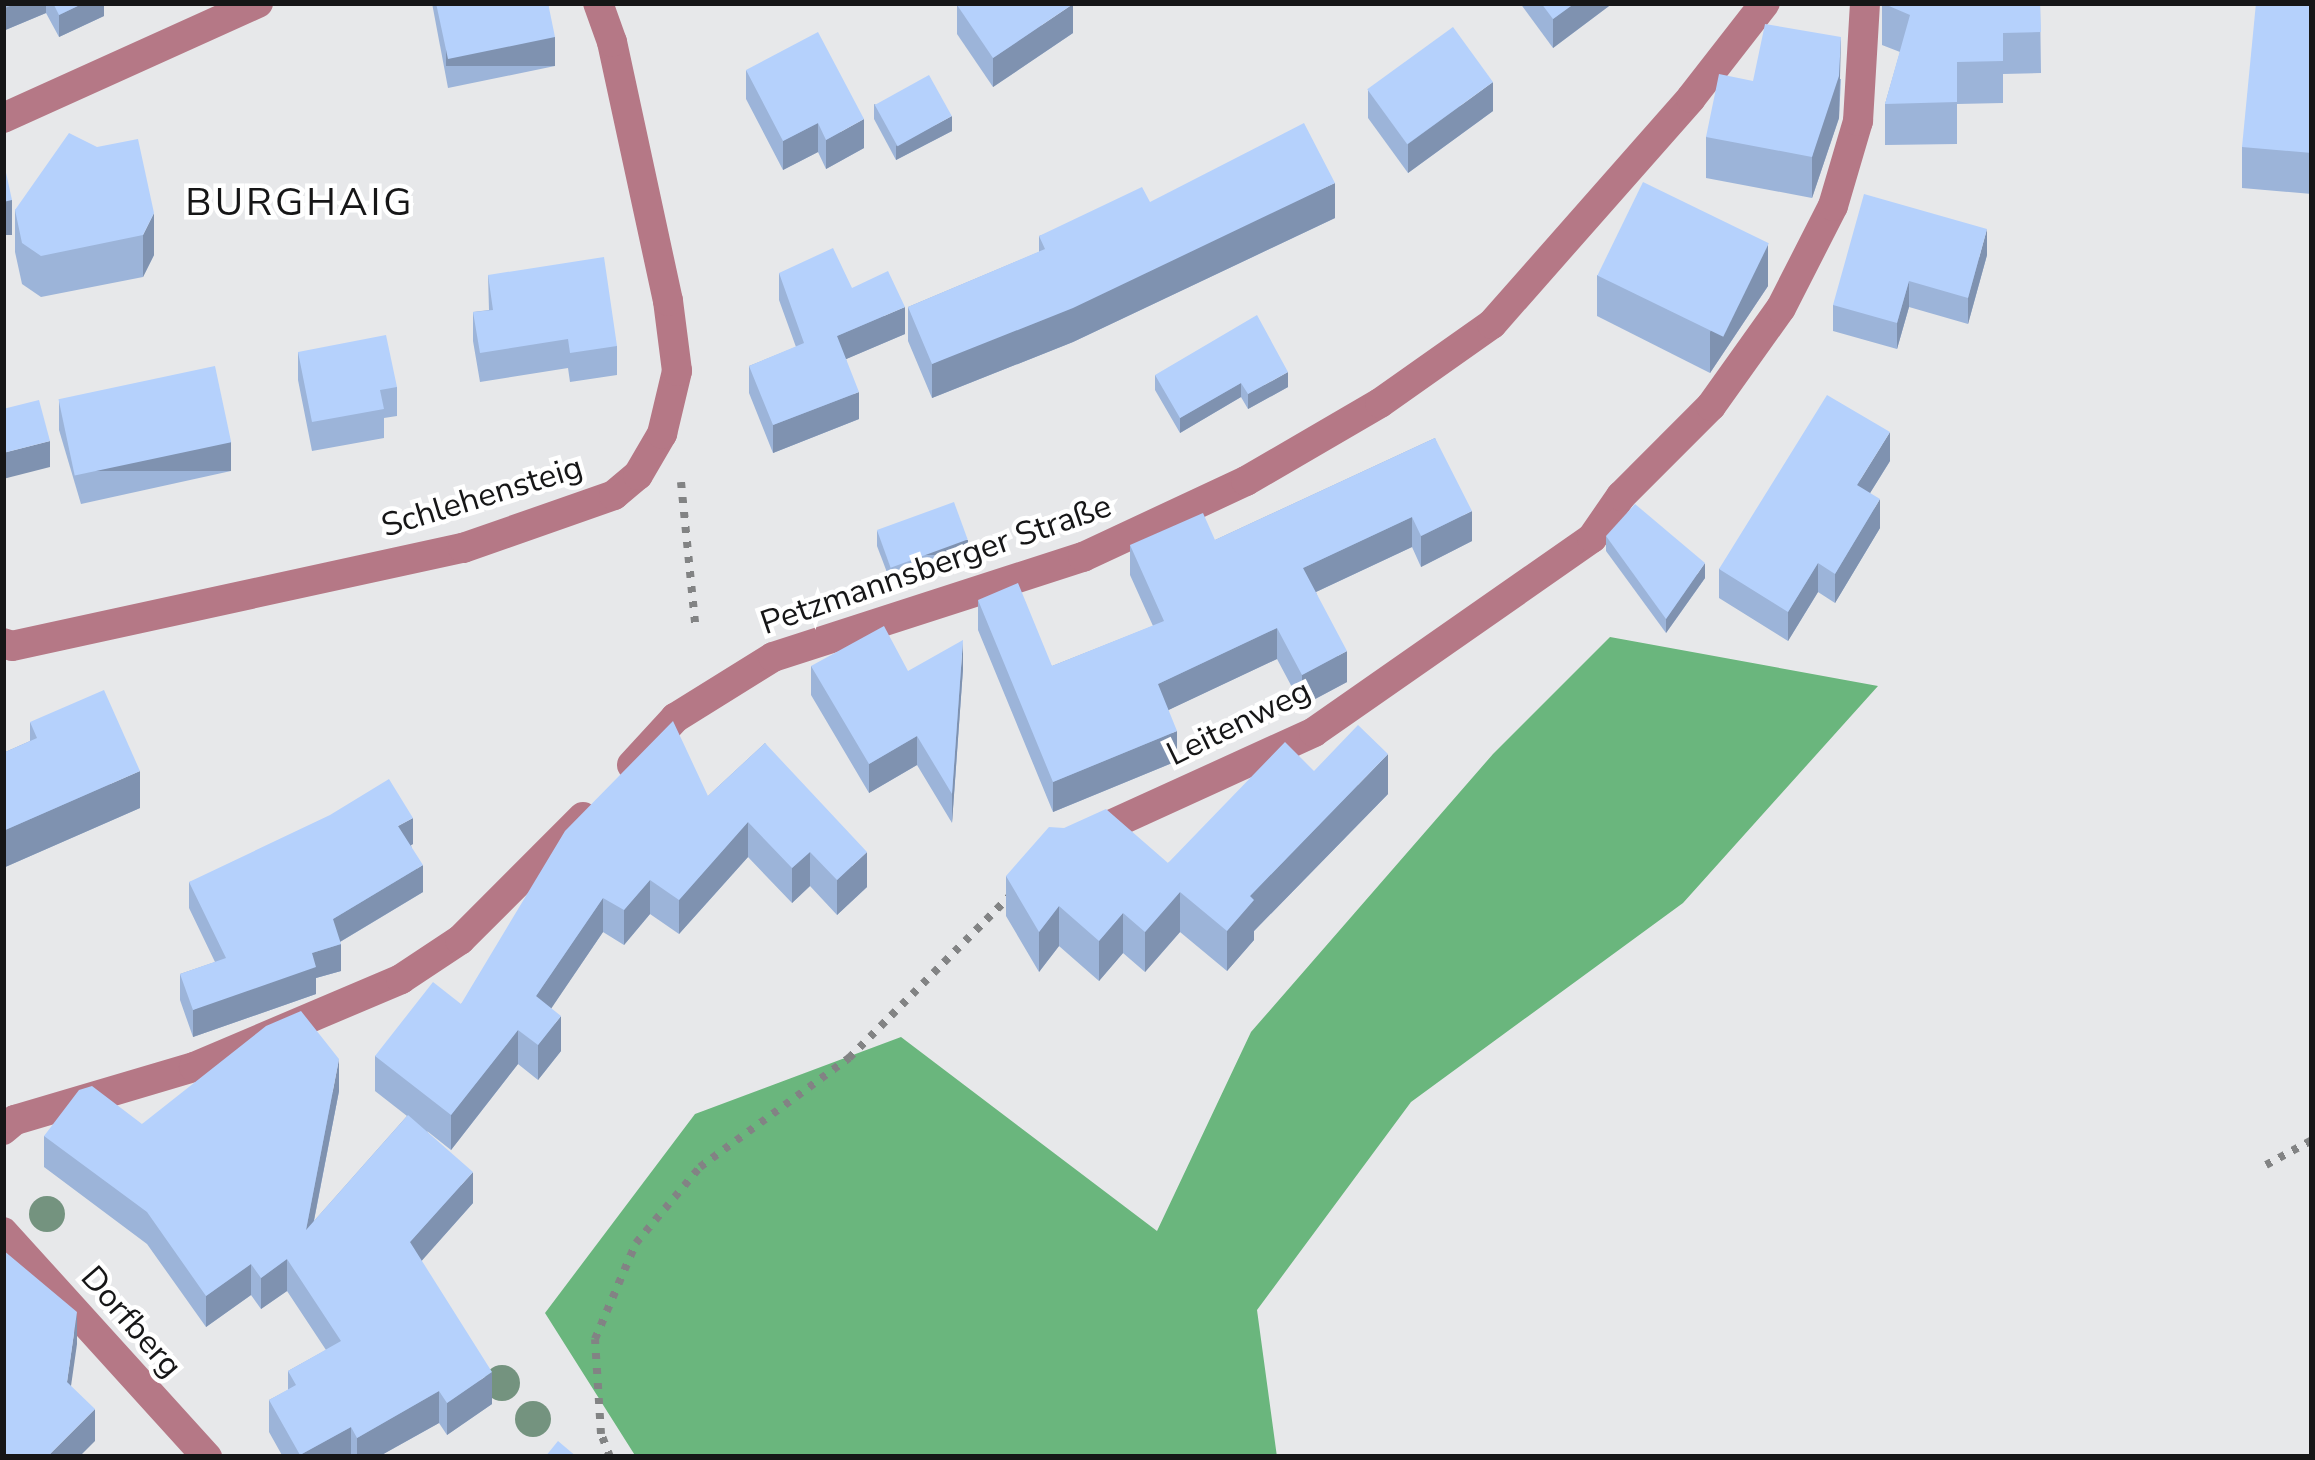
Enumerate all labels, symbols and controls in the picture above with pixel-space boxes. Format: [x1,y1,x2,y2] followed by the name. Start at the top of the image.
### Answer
[185,180,415,226] district label: BURGHAIG
[377,448,587,546] street label: Schlehensteig
[756,486,1116,644] street label: Petzmannsberger Straße
[1161,671,1317,775] street label: Leitenweg
[72,1258,190,1386] street label: Dorfberg

